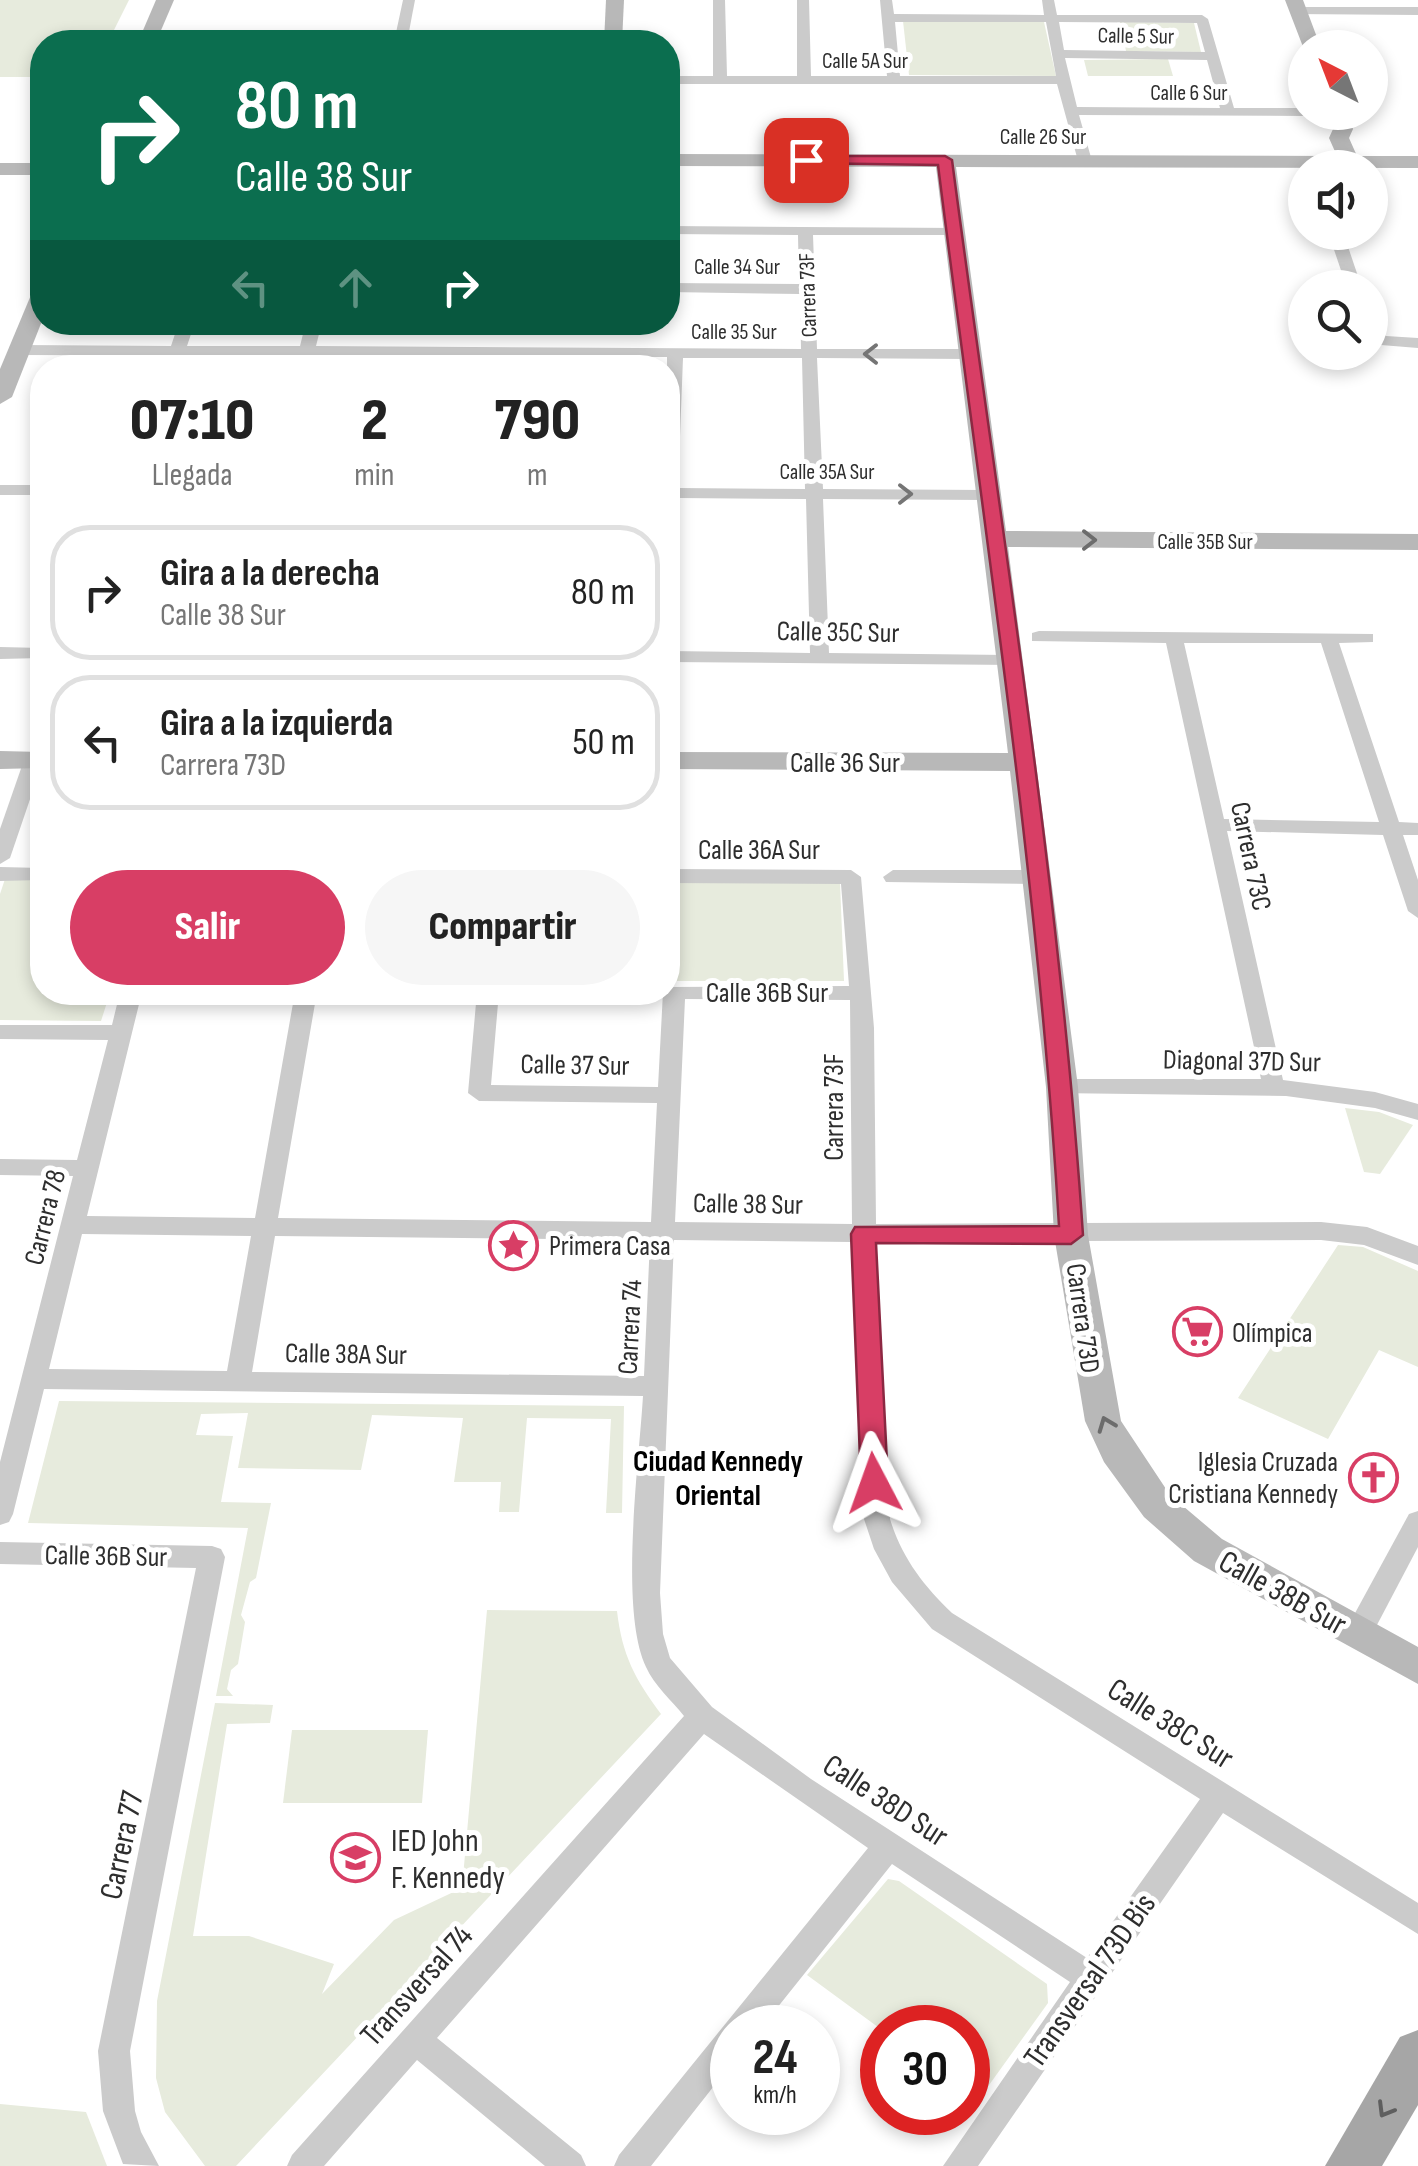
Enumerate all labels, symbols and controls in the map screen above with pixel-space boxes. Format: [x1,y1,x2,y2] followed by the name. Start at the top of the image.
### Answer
[1097,22,1174,51] street label: Calle 5 Sur
[1288,30,1388,130] north arrow
[1288,30,1388,370] map controls
[822,48,908,75] street label: Calle 5A Sur
[235,65,359,149] text: 80 m
[70,70,200,200] icon: right
[1150,80,1228,107] street label: Calle 6 Sur
[764,118,849,203] pin
[1000,124,1086,151] street label: Calle 26 Sur
[779,133,834,188] icon: arrive
[235,150,412,205] text: Calle 38 Sur
[1288,150,1388,250] button: sound
[794,252,823,338] street label: Carrera 73F
[694,254,780,281] street label: Calle 34 Sur
[223,260,278,315] icon: left
[328,260,383,315] icon: ahead
[433,260,488,315] icon: right
[1288,270,1388,370] button: search
[691,319,777,346] street label: Calle 35 Sur
[863,343,878,365] one-way arrow
[130,385,254,457] text: 07:10
[361,385,388,457] text: 2
[494,385,580,457] text: 790
[152,456,233,495] text: Llegada
[354,456,395,495] text: min
[527,456,548,495] text: m
[779,459,875,486] street label: Calle 35A Sur
[898,483,913,505] one-way arrow
[1082,529,1098,551] one-way arrow
[1157,529,1253,556] street label: Calle 35B Sur
[160,551,380,596] text: Gira a la derecha
[75,565,130,620] icon: right
[571,570,635,615] text: 80 m
[160,596,286,635] text: Calle 38 Sur
[776,615,900,650] street label: Calle 35C Sur
[160,701,393,746] text: Gira a la izquierda
[75,715,130,770] icon: left
[572,720,635,765] text: 50 m
[160,746,286,785] text: Carrera 73D
[790,747,900,780] street label: Calle 36 Sur
[1223,799,1278,914] street label: Carrera 73C
[698,834,820,867] street label: Calle 36A Sur
[70,870,345,985] button: Salir
[365,870,640,985] button: Compartir
[706,977,828,1010] street label: Calle 36B Sur
[1163,1044,1321,1079] street label: Diagonal 37D Sur
[520,1048,630,1083] street label: Calle 37 Sur
[818,1053,851,1161] street label: Carrera 73F
[18,1166,73,1268] street label: Carrera 78
[693,1187,803,1222] street label: Calle 38 Sur
[488,1219,540,1271] place icon: Primera Casa
[549,1230,671,1263] place label: Primera Casa
[1058,1261,1107,1375] street label: Carrera 73D
[612,1278,649,1375] street label: Carrera 74
[1171,1306,1223,1358] supermarket icon: Olímpica
[1232,1317,1313,1350] place label: Olímpica
[285,1337,407,1372] street label: Calle 38A Sur
[1098,1416,1118,1434] one-way arrow
[822,1431,926,1535] position arrow
[633,1444,803,1514] district label: Ciudad Kennedy Oriental
[1168,1446,1338,1511] place label: Iglesia Cruzada Cristiana Kennedy
[1347,1451,1399,1503] church icon: Iglesia Cruzada Cristiana Kennedy
[44,1539,168,1574] street label: Calle 36B Sur
[1212,1542,1353,1644] street label: Calle 38B Sur
[1100,1670,1241,1778] street label: Calle 38C Sur
[815,1746,955,1856] street label: Calle 38D Sur
[92,1787,153,1903] street label: Carrera 77
[391,1822,505,1898] place label: IED John F. Kennedy
[330,1832,382,1884] school or university icon: IED John F. Kennedy
[1016,1886,1165,2076] street label: Transversal 73D Bis
[353,1917,482,2055] street label: Transversal 74
[860,2005,990,2135] speed limit sign: 30
[753,2028,797,2088] text: 24
[753,2080,797,2111] text: km/h
[1378,2099,1397,2117] one-way arrow

